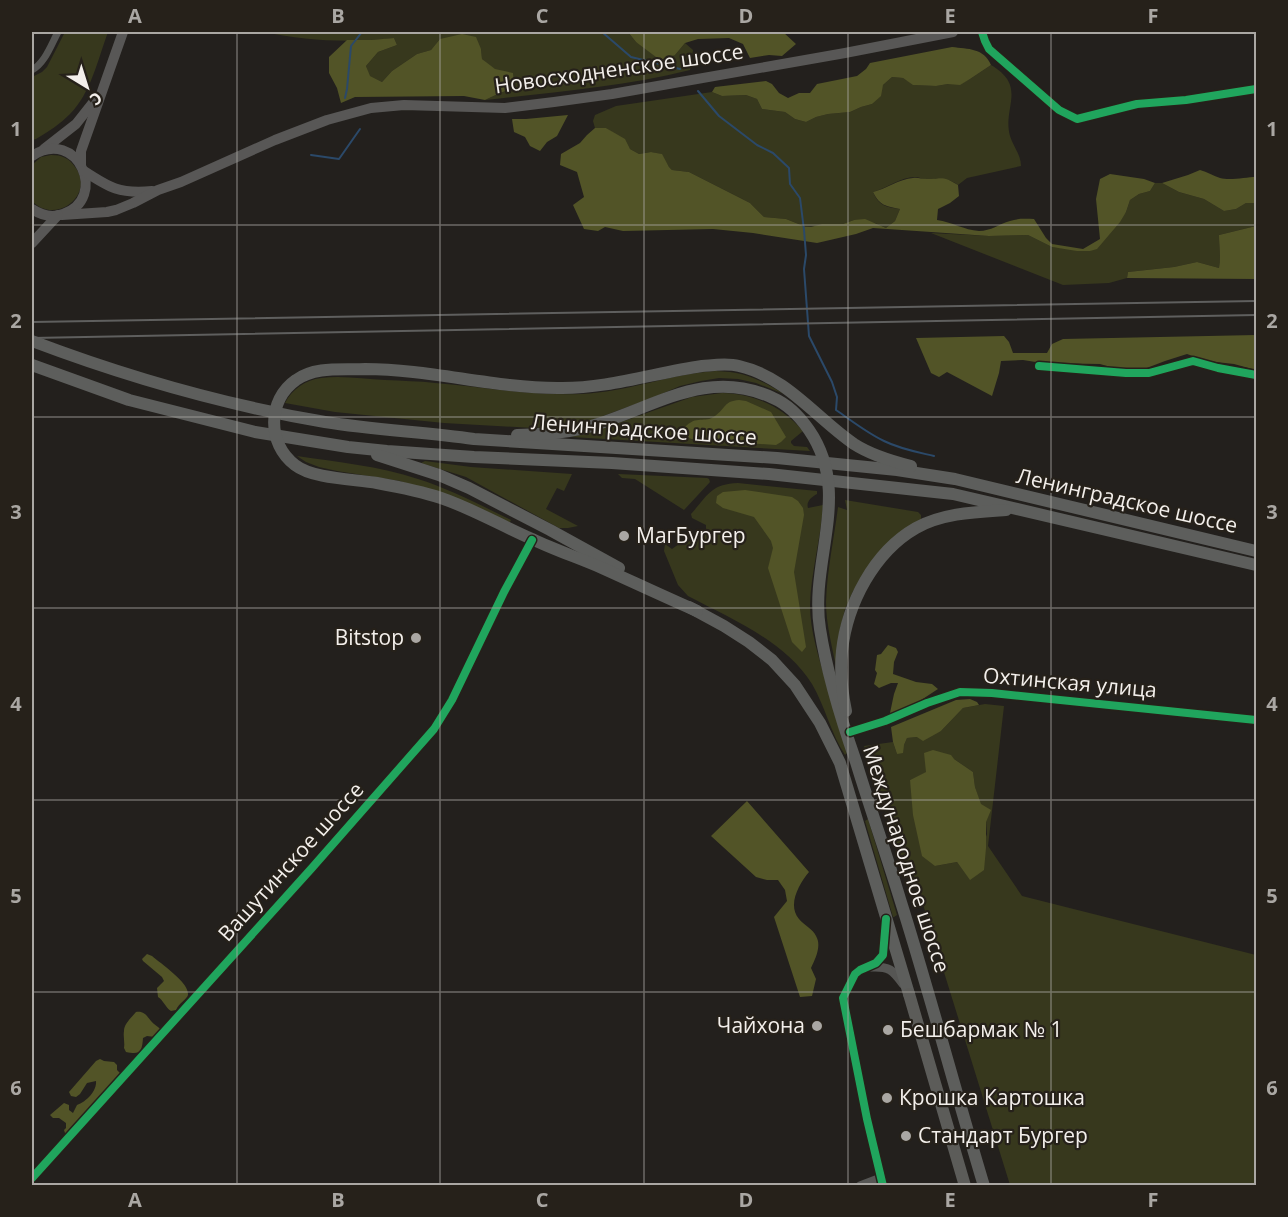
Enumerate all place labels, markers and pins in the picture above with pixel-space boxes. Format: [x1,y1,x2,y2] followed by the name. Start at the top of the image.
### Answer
[636,521,746,549] place label: МагБургер
[617,529,631,543] marker: МагБургер
[335,623,404,651] place label: Bitstop
[409,631,423,645] marker: Bitstop
[717,1011,805,1039] place label: Чайхона
[900,1015,1063,1043] place label: Бешбармак № 1
[810,1019,824,1033] marker: Чайхона
[881,1023,895,1037] marker: Бешбармак № 1
[899,1083,1085,1111] place label: Крошка Картошка
[880,1091,894,1105] marker: Крошка Картошка
[918,1121,1088,1149] place label: Стандарт Бургер
[899,1129,913,1143] marker: Стандарт Бургер

